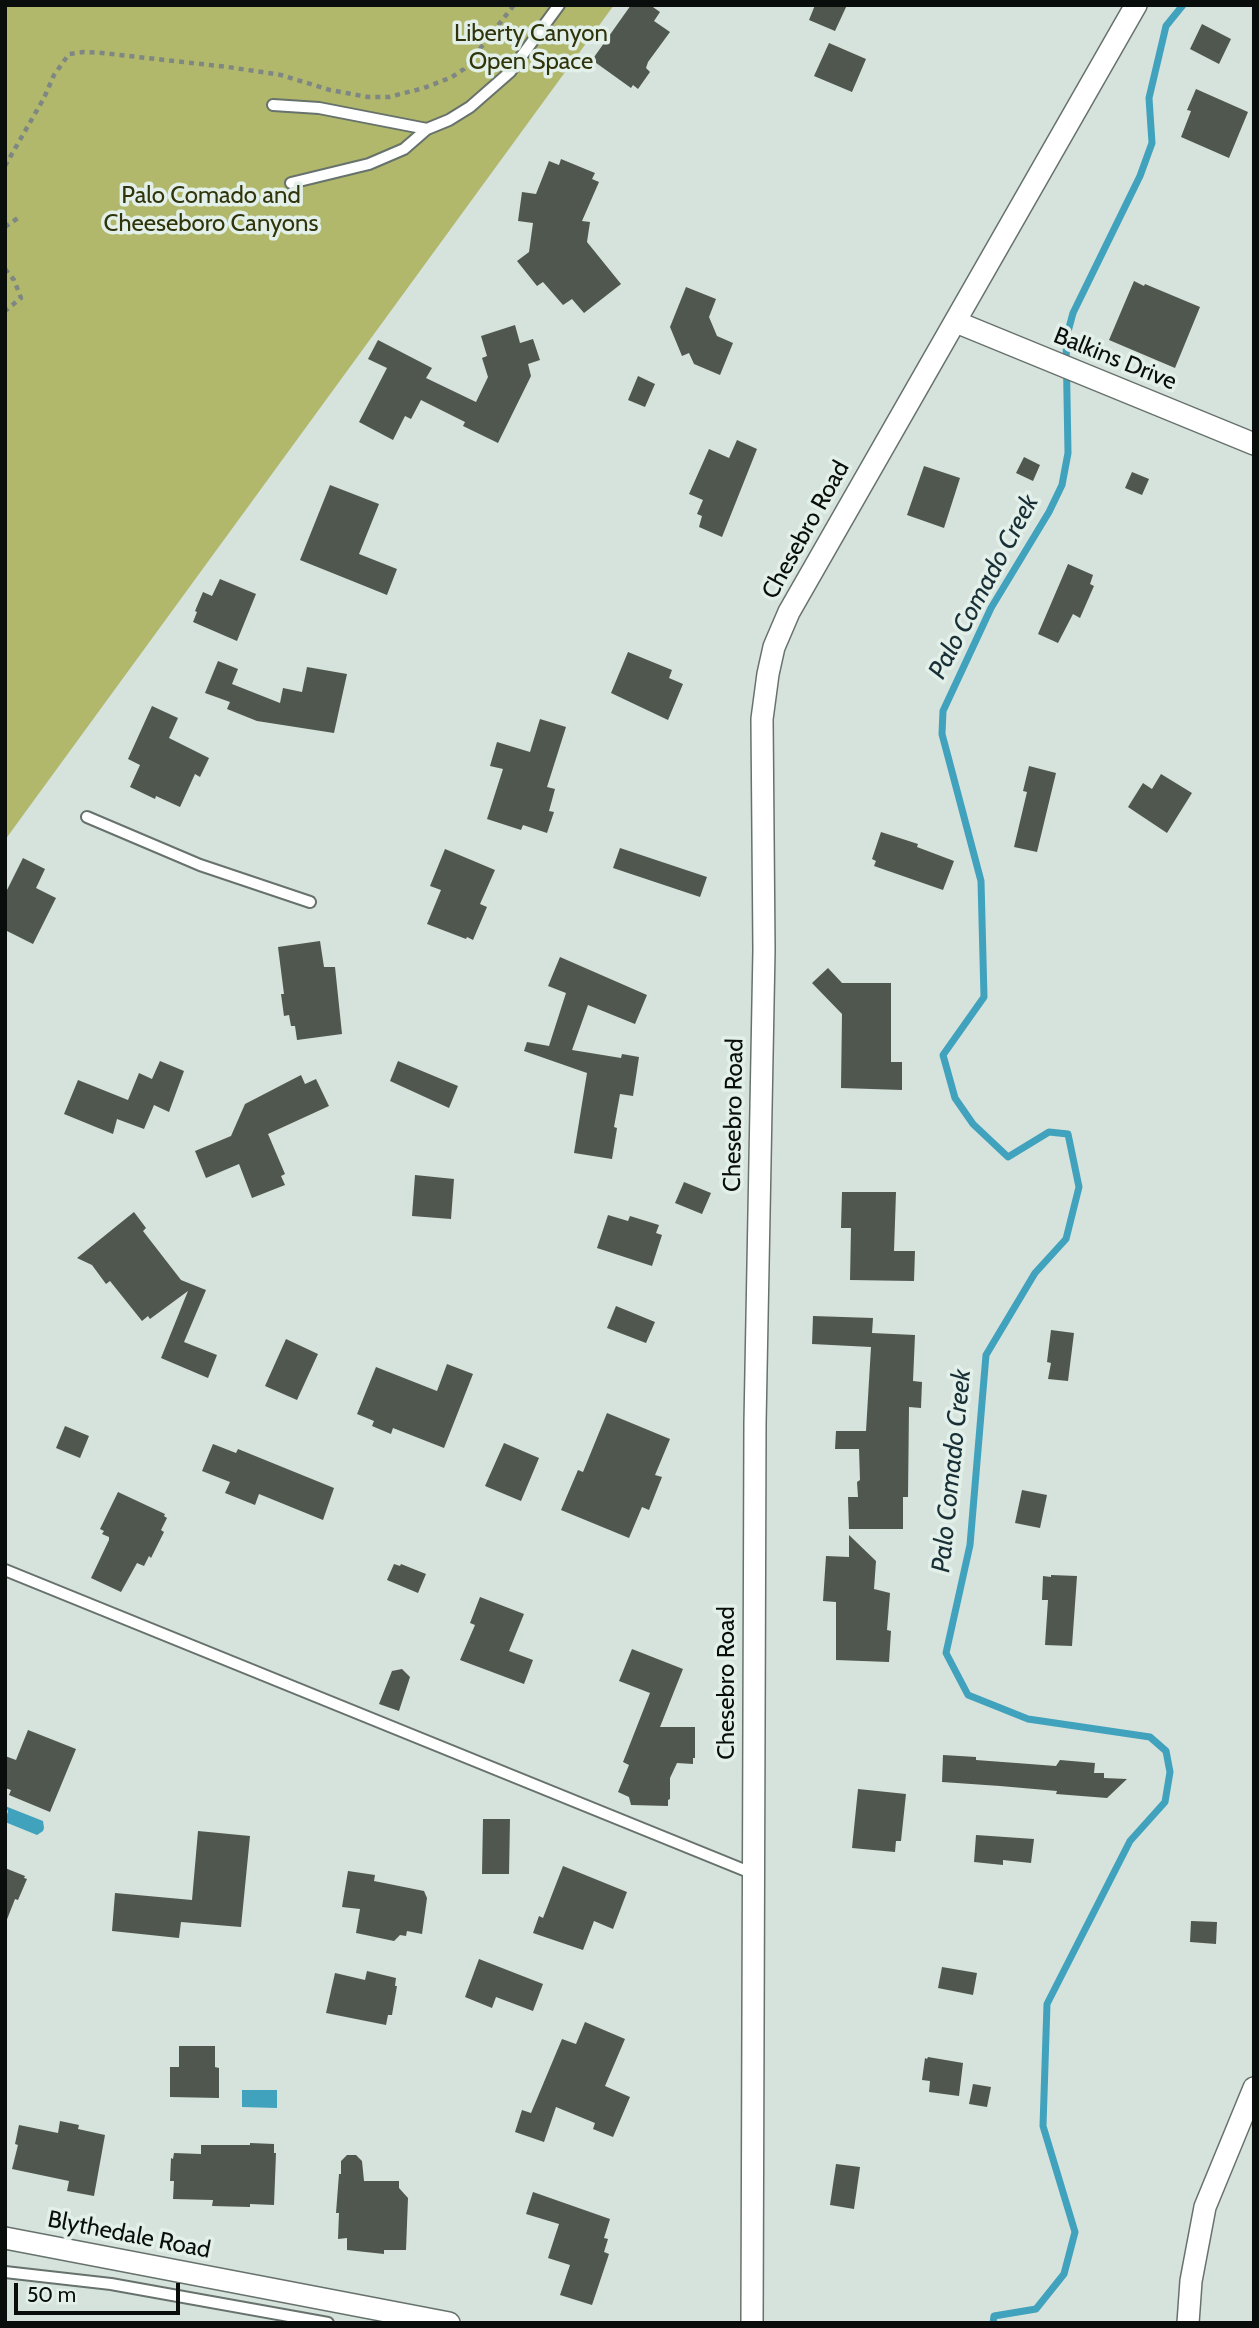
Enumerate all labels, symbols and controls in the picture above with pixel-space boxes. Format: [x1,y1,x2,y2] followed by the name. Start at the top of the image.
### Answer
[454,20,608,76] park label: Liberty Canyon Open Space
[104,182,318,238] park label: Palo Comado and Cheeseboro Canyons
[1049,321,1181,397] street label: Balkins Drive
[756,456,856,604] street label: Chesebro Road
[922,490,1046,684] water label: Palo Comado Creek
[718,1038,750,1192] street label: Chesebro Road
[926,1368,978,1574] water label: Palo Comado Creek
[713,1606,741,1760] street label: Chesebro Road
[45,2205,213,2265] street label: Blythedale Road
[18,2268,184,2312] scale bar
[27,2282,76,2307] text: 50 m

